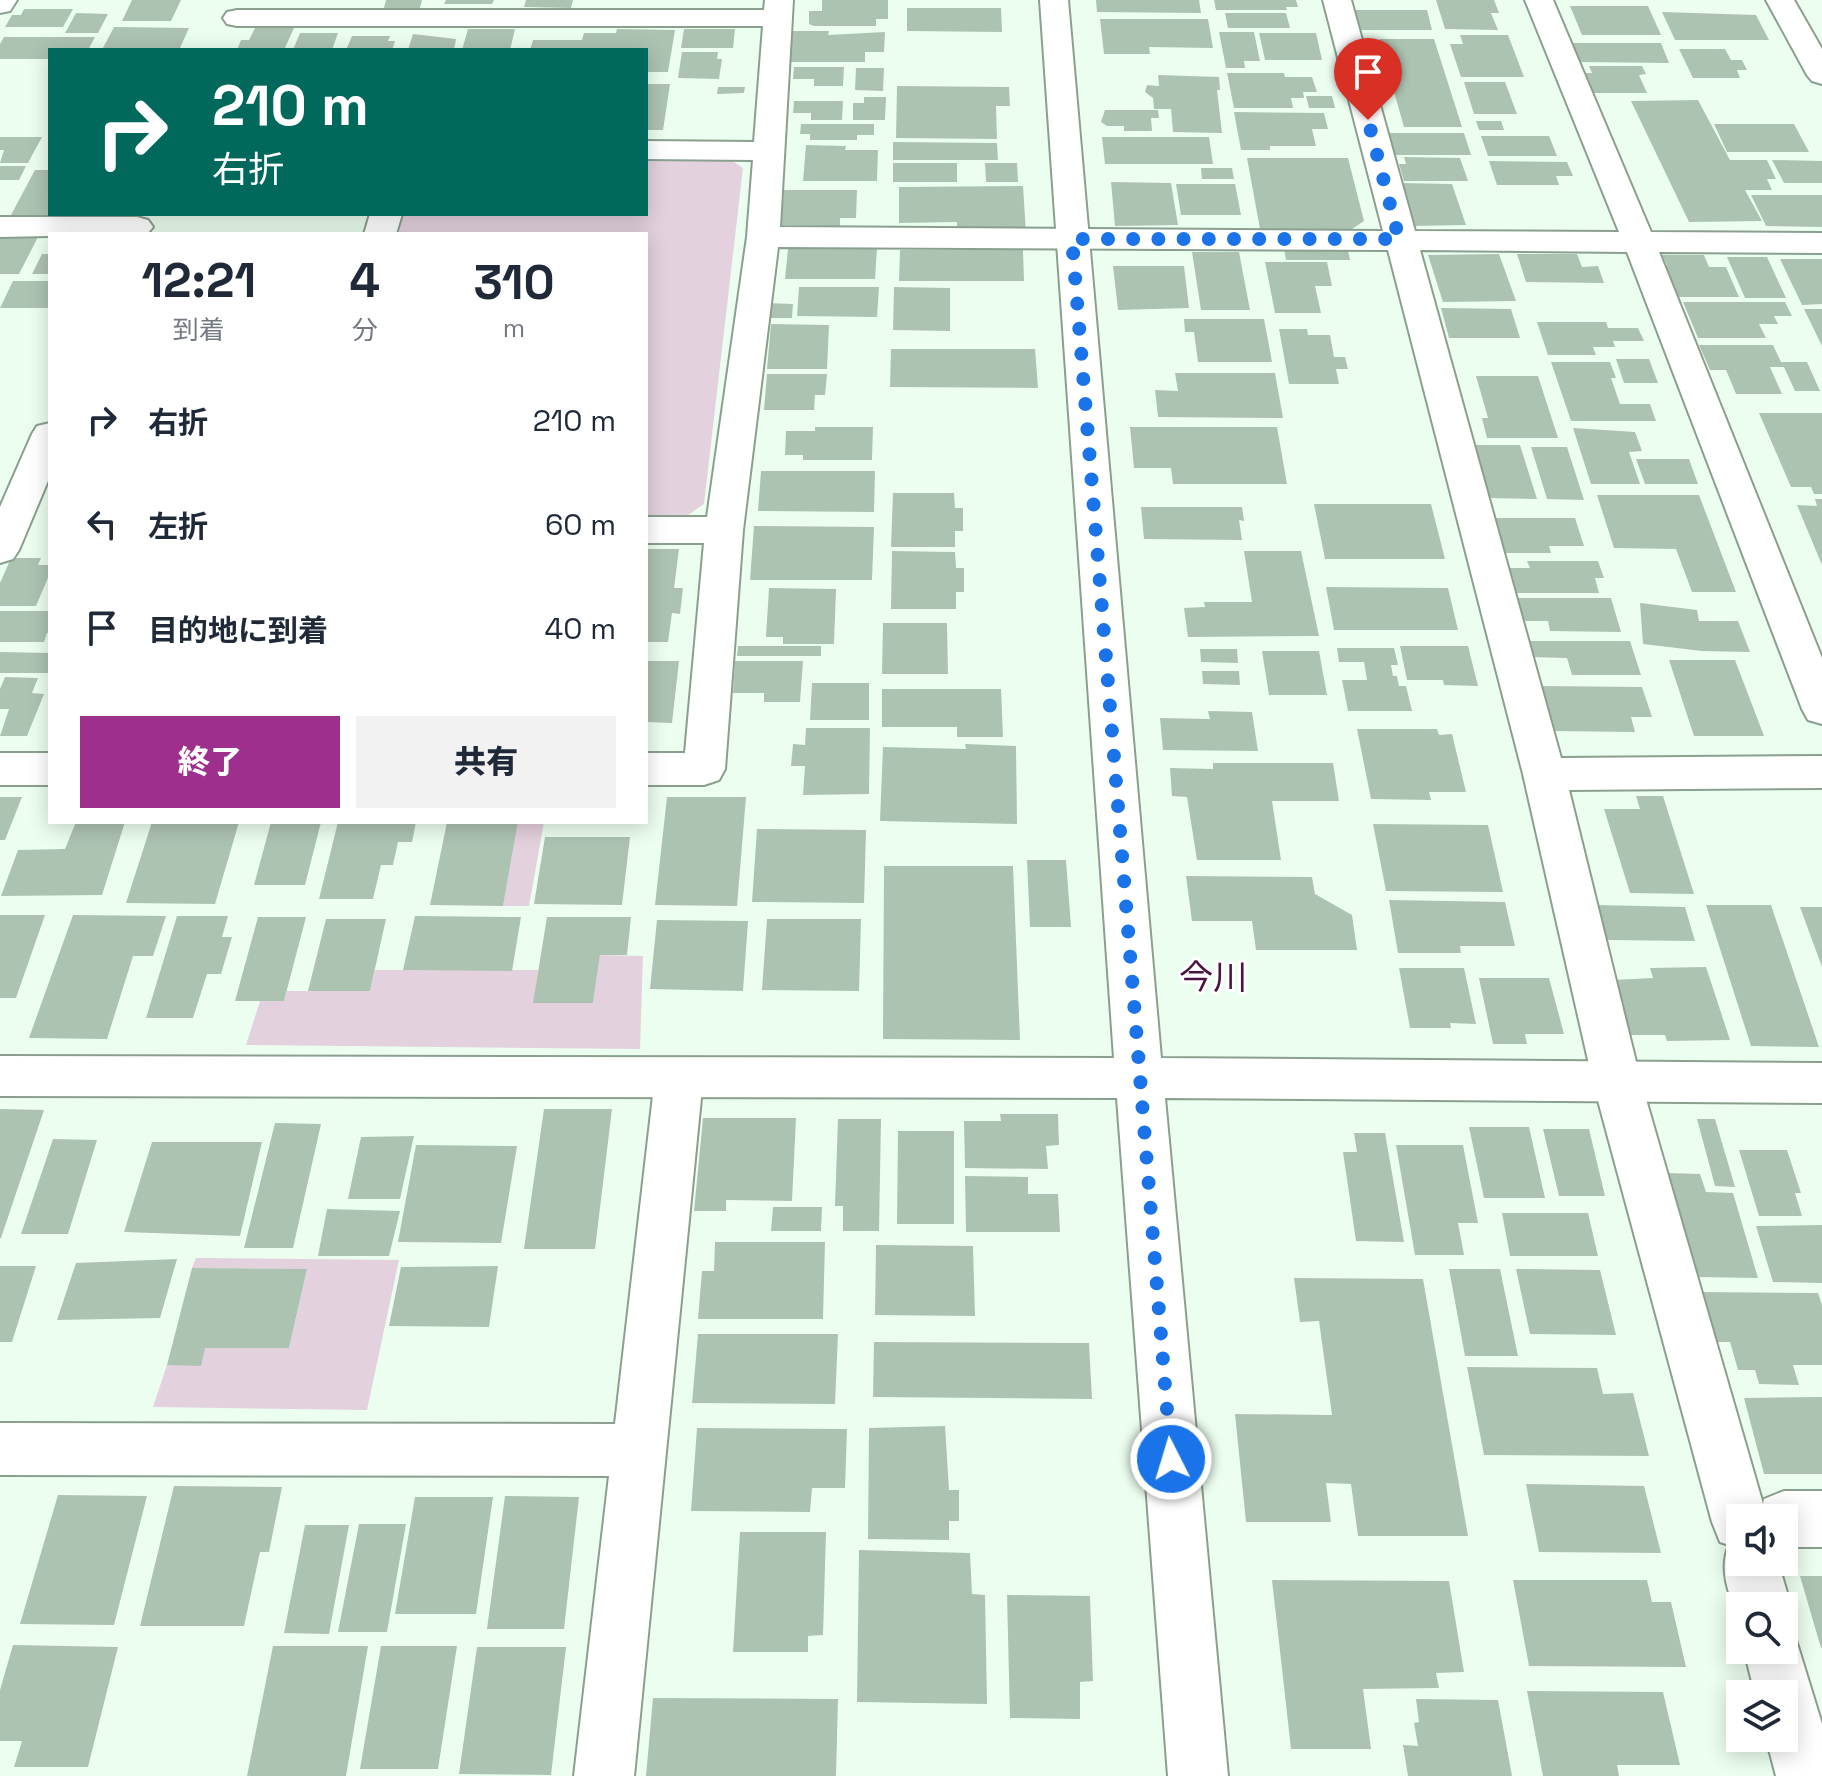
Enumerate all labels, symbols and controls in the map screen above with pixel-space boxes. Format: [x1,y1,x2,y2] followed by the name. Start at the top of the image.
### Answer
[1334,38,1402,120] pin
[1346,50,1390,94] icon: arrive
[212,70,369,141] text: 210 m
[80,80,184,184] icon: right
[212,147,284,193] text: 右折
[141,250,256,311] text: 12:21
[350,250,380,311] text: 4
[473,252,555,313] text: 310
[503,311,525,345] text: m
[173,313,225,347] text: 到着
[352,313,378,347] text: 分
[80,398,124,442] icon: right
[533,401,616,440] text: 210 m
[148,403,208,442] text: 右折
[80,502,124,546] icon: left
[545,505,616,544] text: 60 m
[148,507,208,546] text: 左折
[80,606,124,650] icon: arrive
[545,609,616,648] text: 40 m
[148,611,328,650] text: 目的地に到着
[80,716,340,808] button: 終了
[356,716,616,808] button: 共有
[1179,956,1247,999] district label: 今川
[1129,1417,1213,1501] position arrow
[1726,1504,1798,1752] map controls
[1726,1504,1798,1576] button: sound
[1726,1592,1798,1664] button: search
[1726,1680,1798,1752] button: layers

